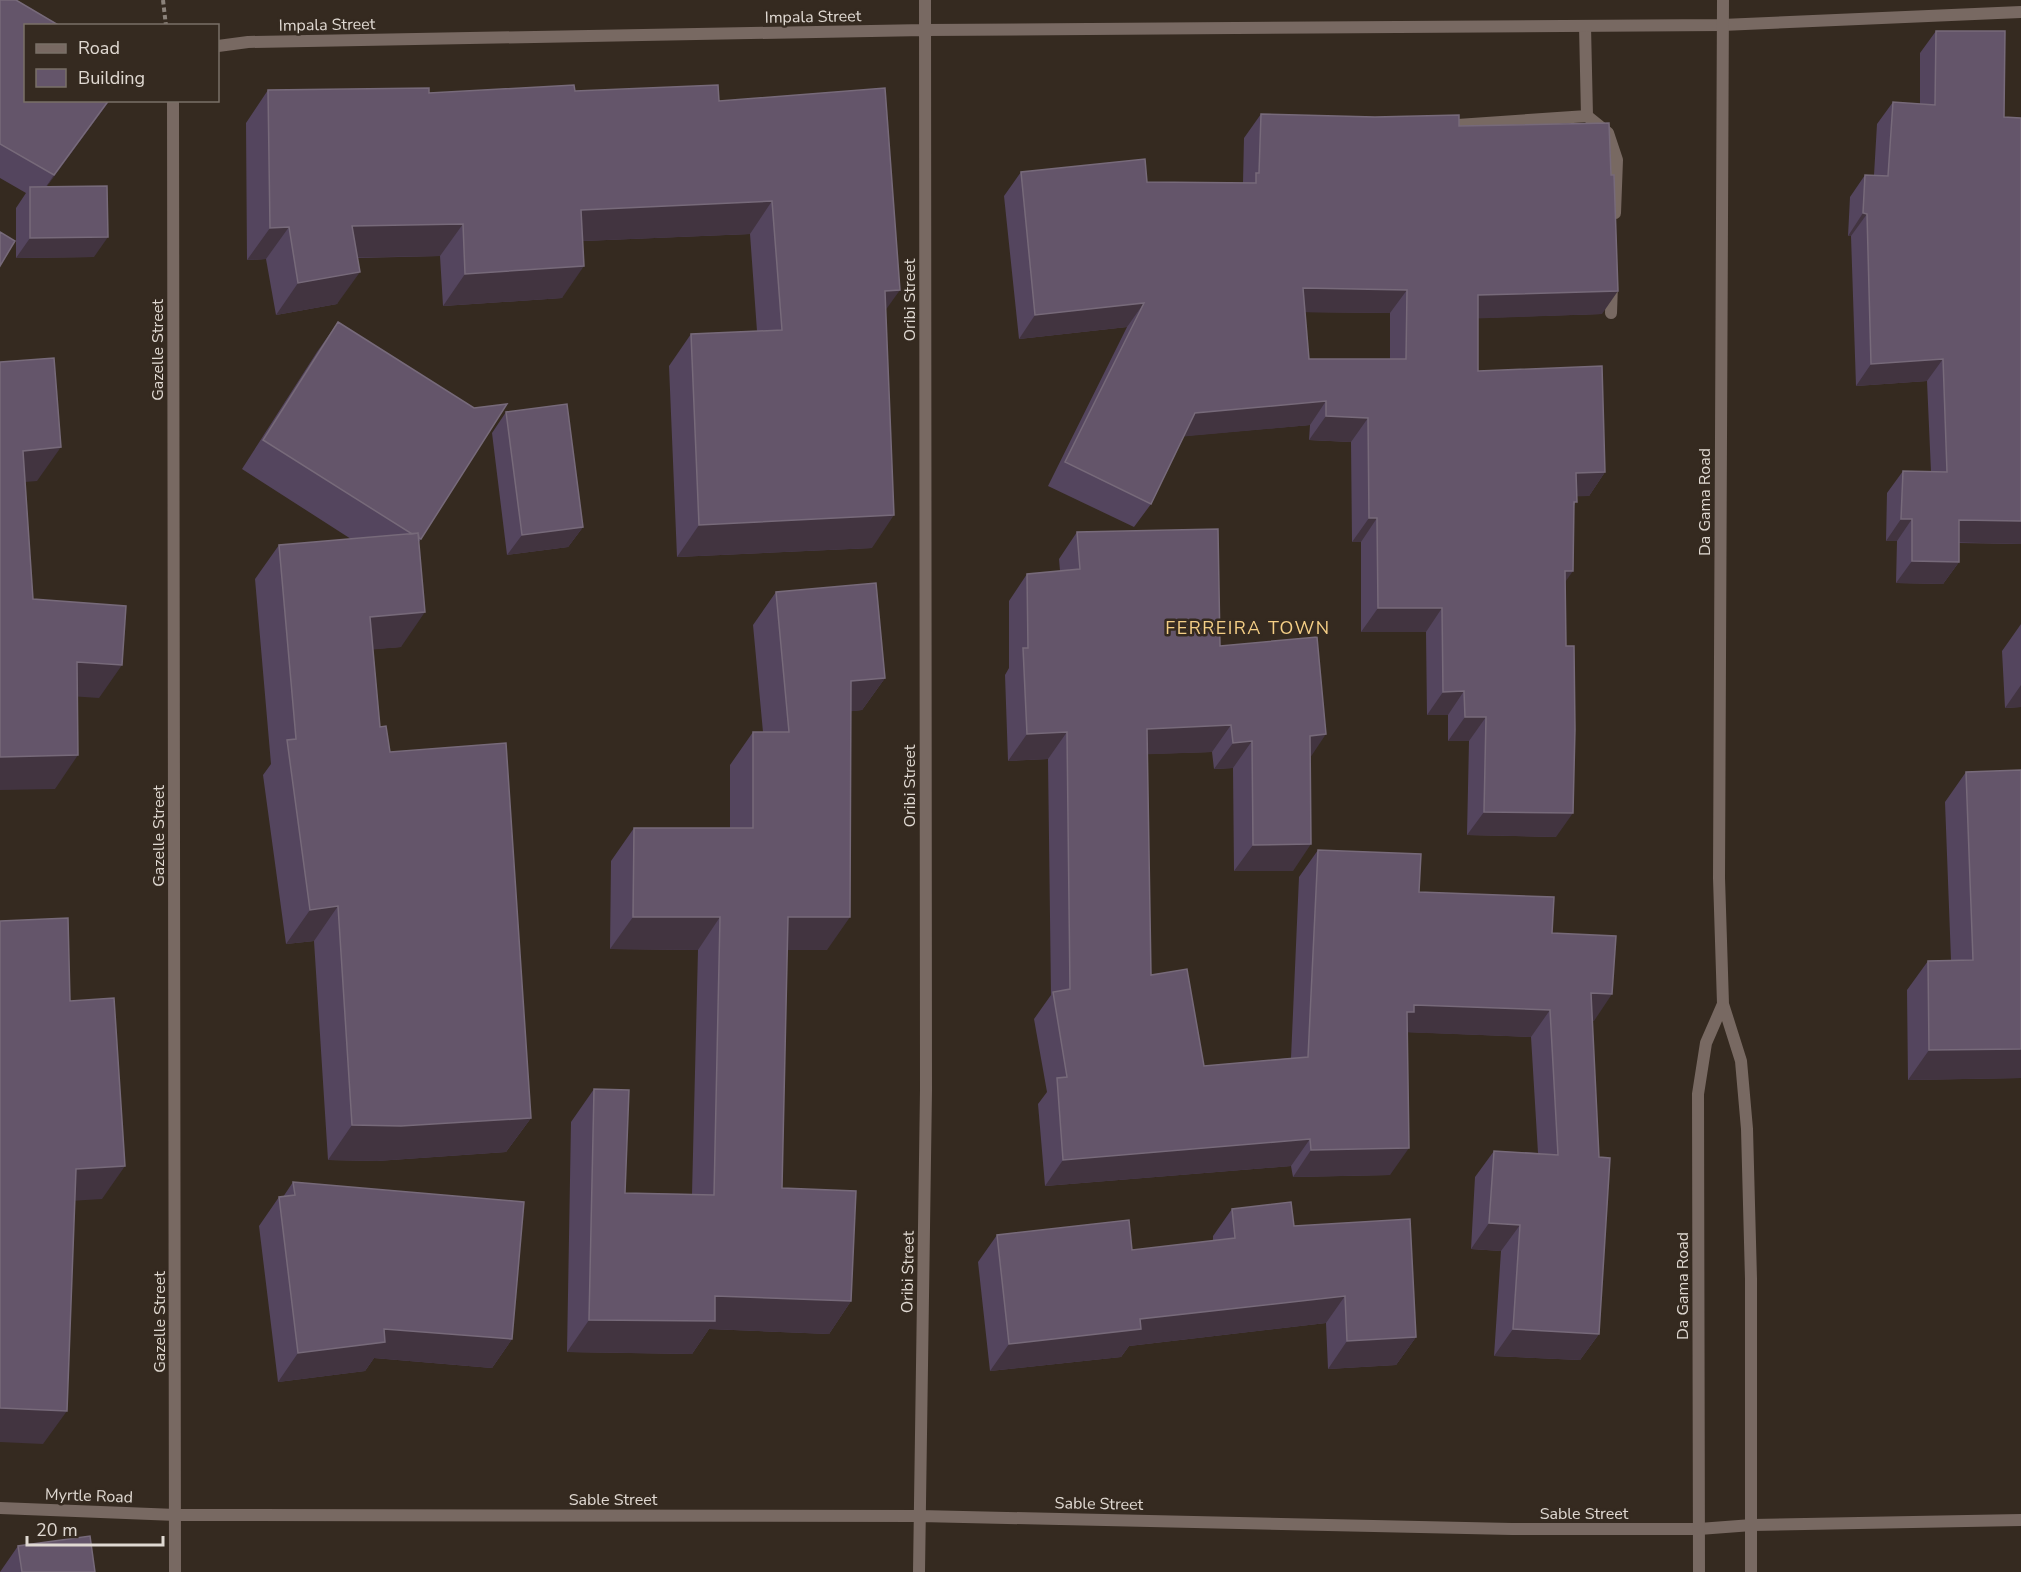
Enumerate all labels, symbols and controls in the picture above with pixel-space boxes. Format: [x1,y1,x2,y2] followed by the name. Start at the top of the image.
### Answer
[765,5,862,29] street label: Impala Street
[279,13,376,37] street label: Impala Street
[24,24,219,102] legend
[78,36,120,60] text: Road
[78,66,145,90] text: Building
[899,258,921,341] street label: Oribi Street
[147,299,169,401] street label: Gazelle Street
[1694,448,1716,556] street label: Da Gama Road
[1165,616,1331,640] district label: FERREIRA TOWN
[899,744,921,827] street label: Oribi Street
[148,785,170,887] street label: Gazelle Street
[896,1230,920,1313] street label: Oribi Street
[1672,1232,1694,1340] street label: Da Gama Road
[149,1271,171,1373] street label: Gazelle Street
[45,1483,133,1509] street label: Myrtle Road
[569,1489,658,1511] street label: Sable Street
[1055,1492,1144,1516] street label: Sable Street
[1540,1503,1629,1525] street label: Sable Street
[27,1509,164,1547] scale bar
[36,1518,78,1542] text: 20 m

